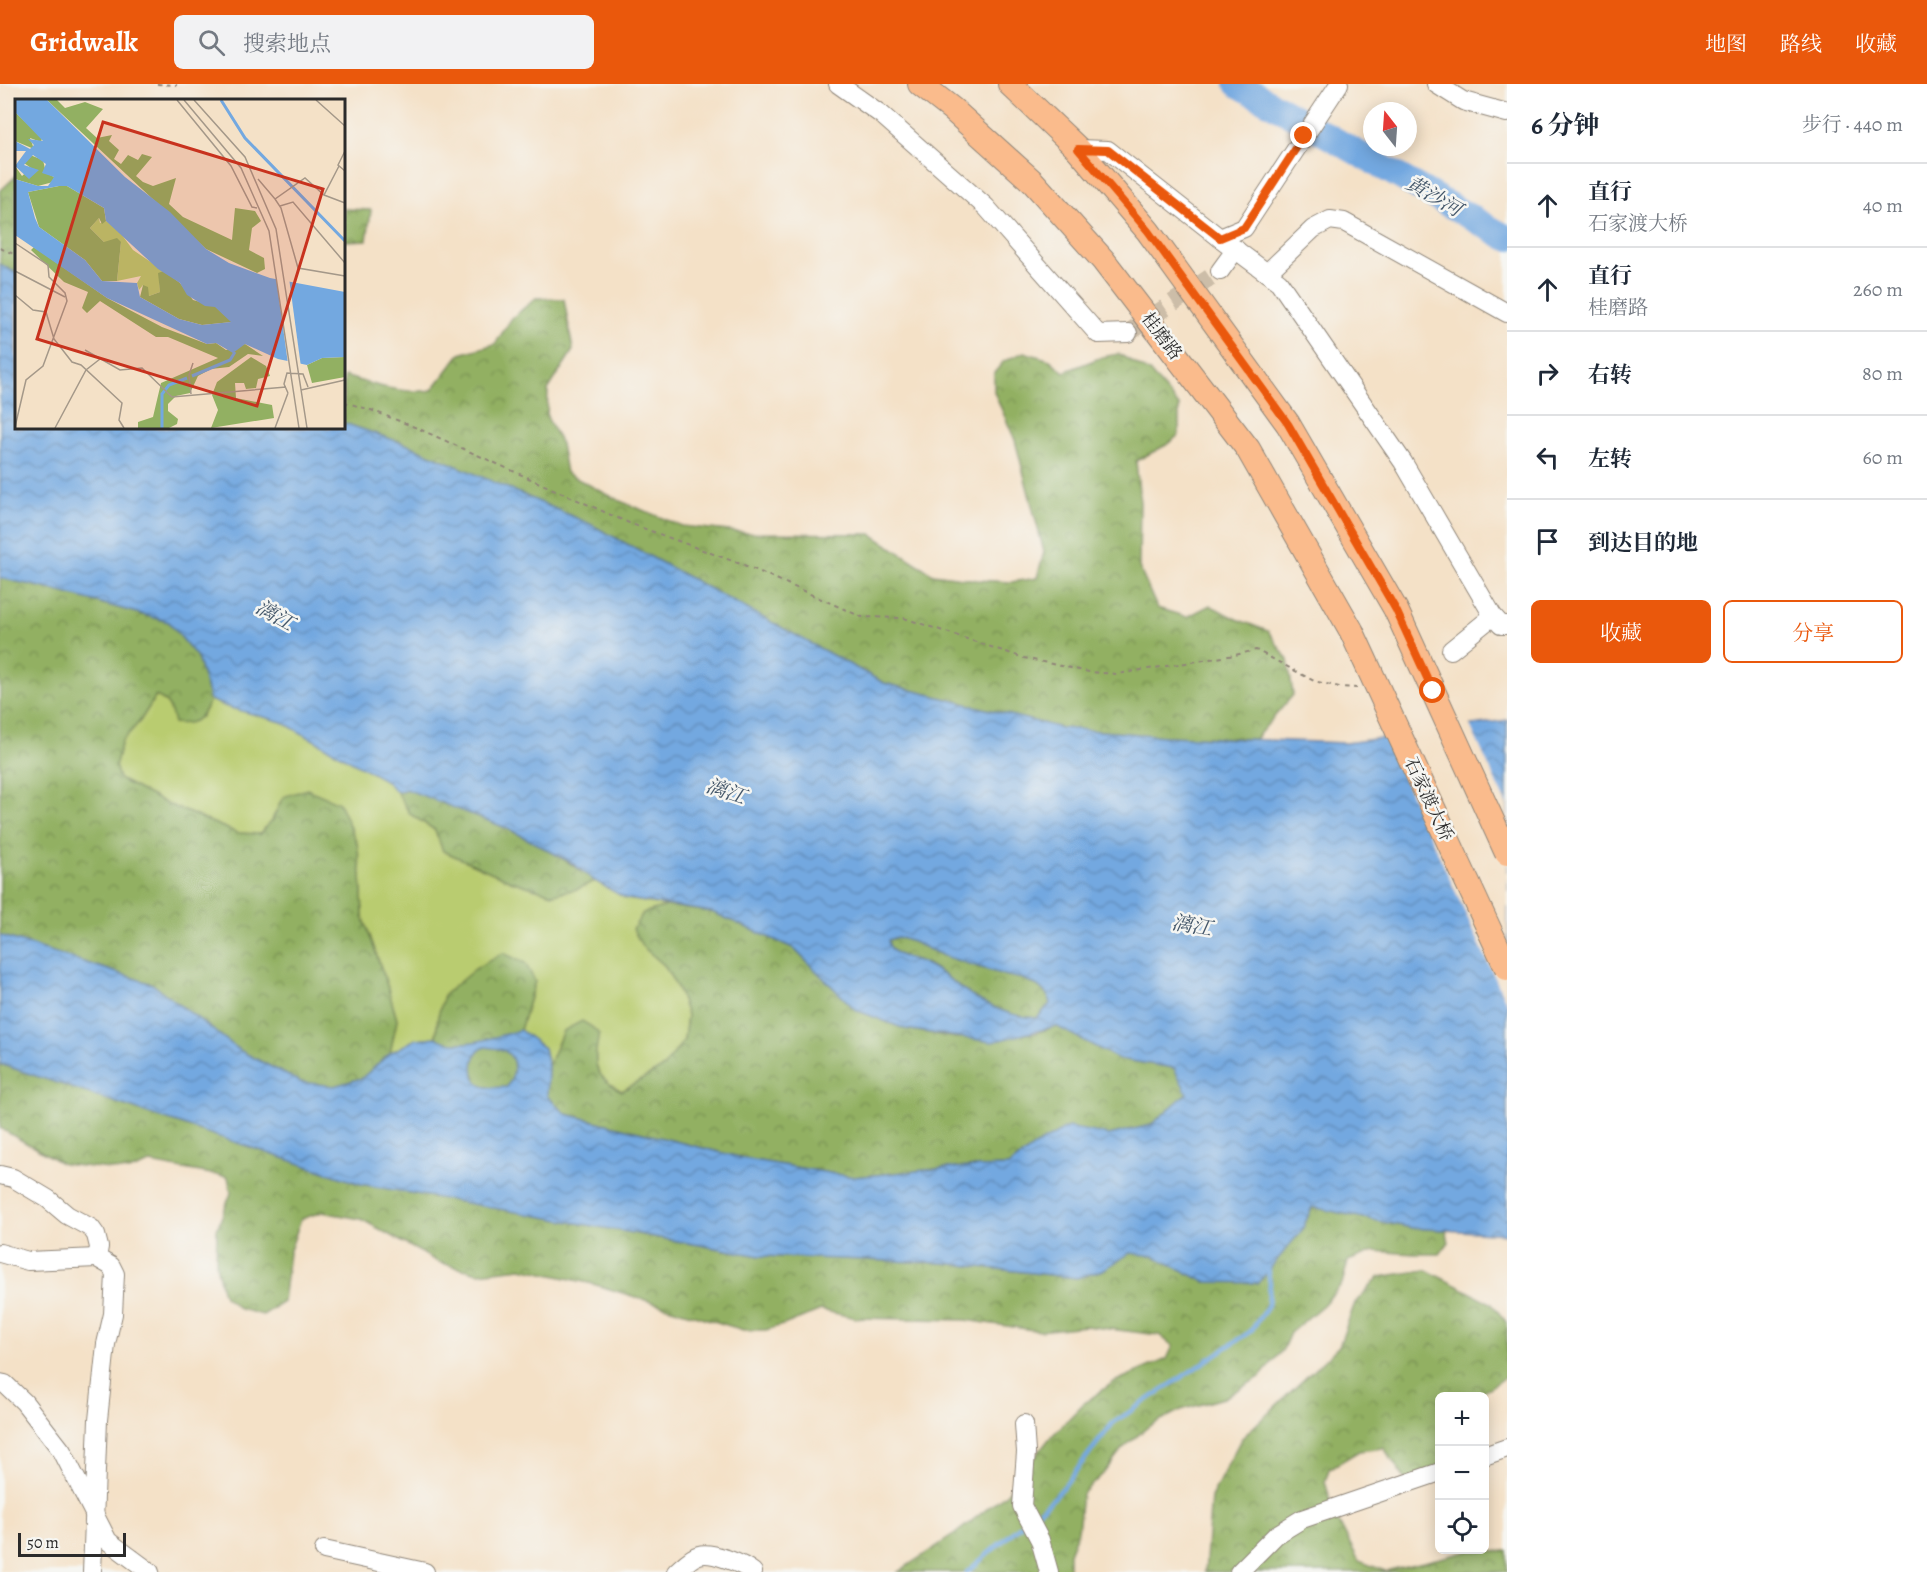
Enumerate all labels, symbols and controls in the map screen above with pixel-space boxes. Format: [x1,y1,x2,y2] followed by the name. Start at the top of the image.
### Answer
[174,15,594,69] search box
[30,23,138,61] text: Gridwalk
[195,26,228,59] icon: search
[243,29,331,59] text: 搜索地点
[1705,30,1747,58] text: 地图
[1780,30,1822,58] text: 路线
[1855,30,1897,58] text: 收藏
[15,99,345,429] inset map
[1363,102,1417,156] north arrow
[1531,108,1600,143] text: 6 分钟
[1802,111,1903,138] text: 步行 · 440 m
[1290,122,1316,148] route end
[1401,170,1469,225] water label: 黄沙河
[1588,177,1632,207] text: 直行
[1531,189,1564,222] icon: ahead
[1863,192,1903,219] text: 40 m
[1588,210,1688,237] text: 石家渡大桥
[1588,261,1632,291] text: 直行
[1531,273,1564,306] icon: ahead
[1853,276,1903,303] text: 260 m
[1588,294,1648,321] text: 桂磨路
[1136,307,1188,365] street label: 桂磨路
[1531,357,1564,390] icon: right
[1588,360,1632,390] text: 右转
[1862,360,1903,387] text: 80 m
[1531,441,1564,474] icon: left
[1588,444,1632,474] text: 左转
[1863,444,1903,471] text: 60 m
[1531,525,1564,558] icon: arrive
[1588,528,1698,558] text: 到达目的地
[251,594,301,639] water label: 漓江
[1531,600,1711,663] button: 收藏
[1723,600,1903,663] button: 分享
[1419,677,1445,703] route start
[1399,753,1459,845] street label: 石家渡大桥
[703,772,752,812] water label: 漓江
[1170,909,1217,943] water label: 漓江
[1435,1392,1489,1554] map controls
[1435,1392,1489,1446] button: +
[1435,1446,1489,1500] button: −
[1435,1500,1489,1554] button: locate
[18,1530,126,1558] scale bar
[27,1532,59,1554] text: 50 m

